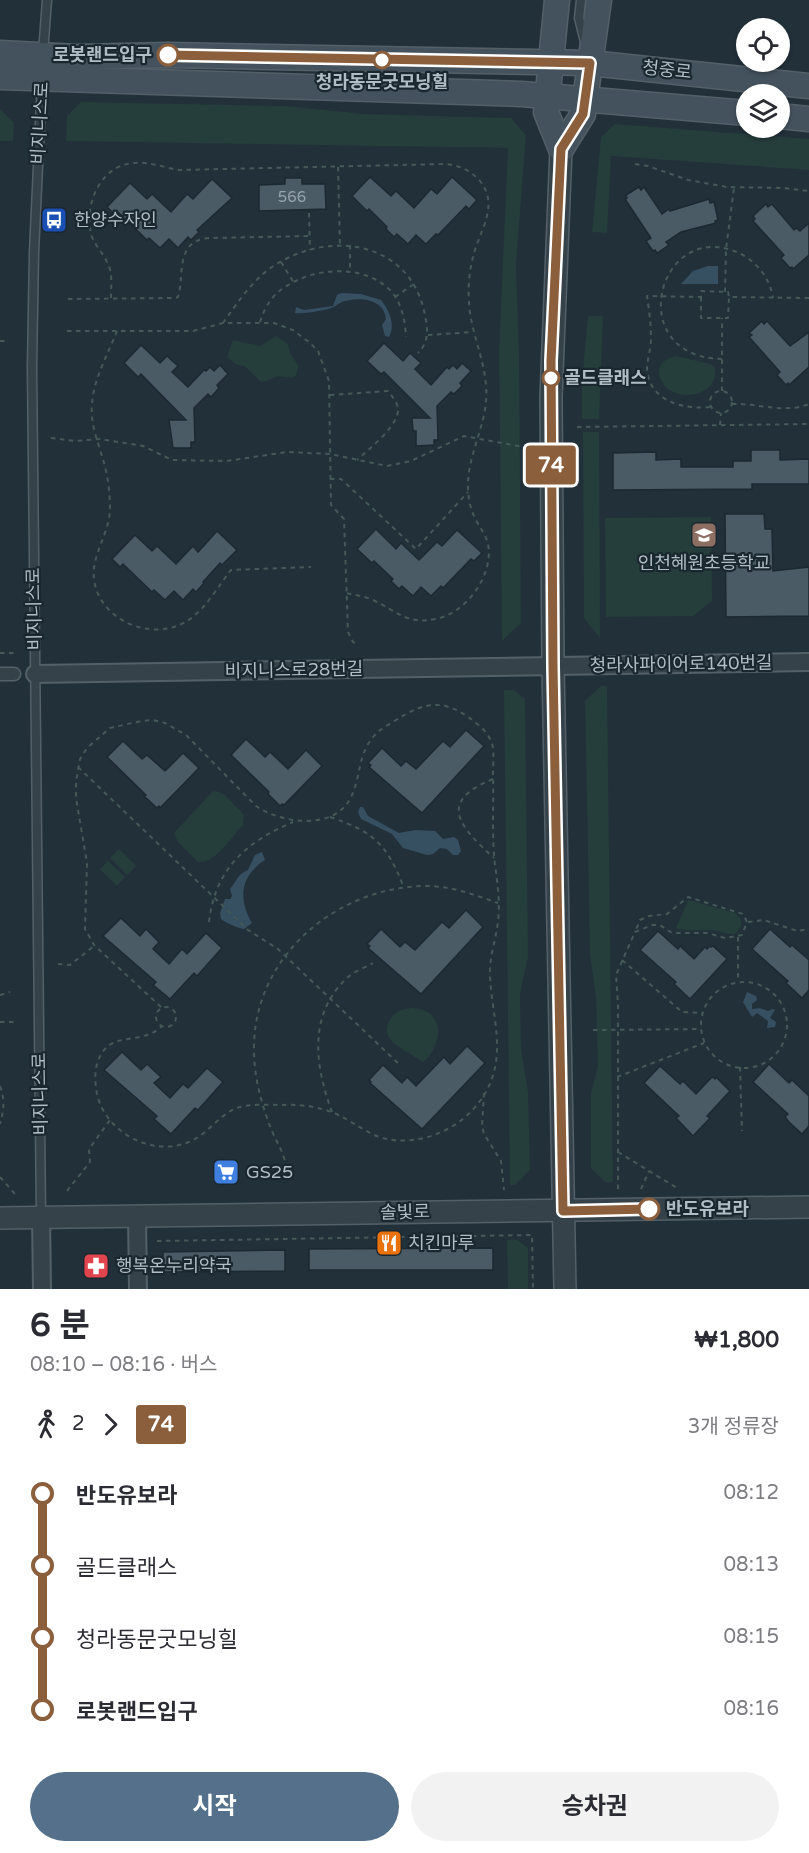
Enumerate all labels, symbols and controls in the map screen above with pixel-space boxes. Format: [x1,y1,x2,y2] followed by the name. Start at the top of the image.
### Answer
[736,18,790,138] map controls
[736,18,790,72] button: locate
[53,44,152,66] place label: 로봇랜드입구
[157,44,179,66] marker: 로봇랜드입구
[373,51,391,69] marker: 청라동문굿모닝힐
[641,56,693,84] street label: 청중로
[316,71,448,93] place label: 청라동문굿모닝힐
[27,81,53,165] street label: 비지니스로
[736,84,790,138] button: layers
[278,188,306,206] house number: 566
[39,205,69,235] bus stop icon: 한양수자인
[74,209,157,231] place label: 한양수자인
[564,367,647,389] place label: 골드클래스
[542,369,560,387] marker: 골드클래스
[524,446,578,484] line badge: 74
[538,453,564,478] text: 74
[689,520,719,550] school or university icon: 인천혜원초등학교
[638,552,770,574] place label: 인천혜원초등학교
[22,567,46,651] street label: 비지니스로
[589,651,773,677] street label: 청라사파이어로140번길
[225,658,363,682] street label: 비지니스로28번길
[28,1052,52,1136] street label: 비지니스로
[211,1157,241,1187] supermarket icon: GS25
[246,1161,293,1183] place label: GS25
[638,1198,660,1220] marker: 반도유보라
[666,1198,749,1220] place label: 반도유보라
[380,1201,430,1223] street label: 솔빛로
[374,1228,404,1258] restaurant icon: 치킨마루
[408,1232,474,1254] place label: 치킨마루
[81,1251,111,1281] pharmacy icon: 행복온누리약국
[116,1255,232,1277] place label: 행복온누리약국
[30,1306,90,1345] text: 6 분
[694,1327,779,1353] text: ₩1,800
[30,1353,217,1377] text: 08:10 – 08:16 · 버스
[30,1408,63,1441] icon: walk
[94,1408,127,1441] icon: forward
[72,1412,85,1436] text: 2
[148,1412,174,1437] text: 74
[688,1415,779,1439] text: 3개 정류장
[724,1481,779,1505] text: 08:12
[76,1483,177,1509] text: 반도유보라
[724,1553,779,1577] text: 08:13
[76,1555,177,1581] text: 골드클래스
[724,1625,779,1649] text: 08:15
[76,1627,238,1653] text: 청라동문굿모닝힐
[724,1697,779,1721] text: 08:16
[76,1699,197,1725] text: 로봇랜드입구
[30,1772,399,1841] button: 시작
[411,1772,779,1841] button: 승차권

